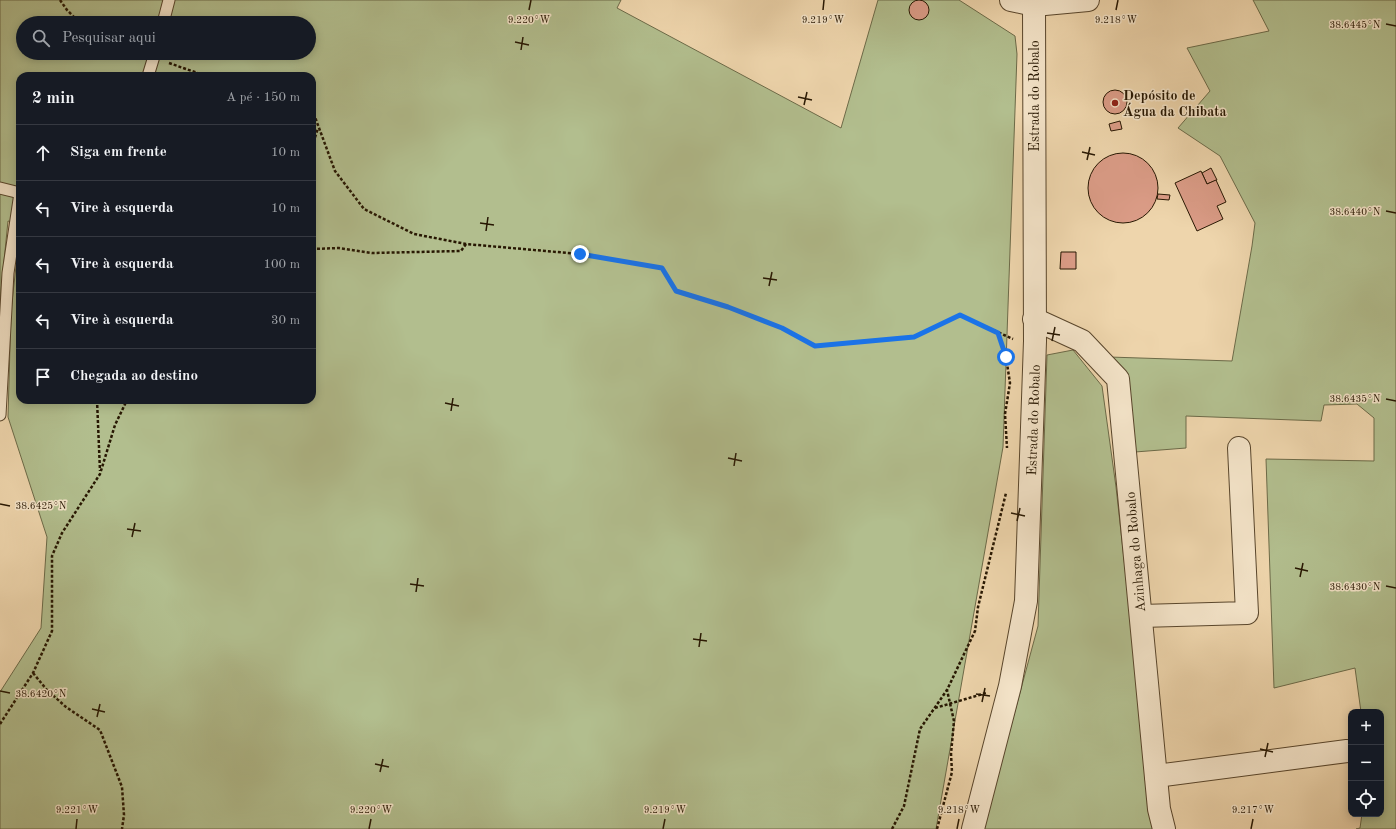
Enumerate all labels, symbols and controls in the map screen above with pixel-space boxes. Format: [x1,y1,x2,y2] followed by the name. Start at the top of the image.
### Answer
[508,15,551,25] text: 9.220°W
[802,15,845,25] text: 9.219°W
[1095,15,1138,25] text: 9.218°W
[16,16,316,60] search box
[1329,20,1381,30] text: 38.6445°N
[30,27,52,49] icon: search
[62,31,156,46] text: Pesquisar aqui
[1028,40,1042,152] street label: Estrada do Robalo
[1123,89,1227,119] place label: Depósito de Água da Chibata
[32,90,75,107] text: 2 min
[226,91,300,104] text: A pé · 150 m
[1110,98,1120,108] marker: Depósito de Água da Chibata
[32,142,54,164] icon: ahead
[70,145,167,160] text: Siga em frente
[271,146,300,159] text: 10 m
[32,198,54,220] icon: left
[70,201,174,216] text: Vire à esquerda
[271,202,300,215] text: 10 m
[1329,207,1381,217] text: 38.6440°N
[571,245,589,263] route end
[32,254,54,276] icon: left
[70,257,174,272] text: Vire à esquerda
[263,258,300,271] text: 100 m
[32,310,54,332] icon: left
[70,313,174,328] text: Vire à esquerda
[271,314,300,327] text: 30 m
[997,348,1015,366] route start
[1025,364,1043,476] street label: Estrada do Robalo
[32,366,54,388] icon: arrive
[70,369,198,384] text: Chegada ao destino
[1329,394,1381,404] text: 38.6435°N
[1124,491,1148,613] street label: Azinhaga do Robalo
[15,501,67,511] text: 38.6425°N
[1329,582,1381,592] text: 38.6430°N
[15,689,67,699] text: 38.6420°N
[1348,709,1384,817] map controls
[1348,709,1384,745] button: +
[1348,745,1384,781] button: −
[1348,781,1384,817] button: locate
[56,805,99,815] text: 9.221°W
[350,805,393,815] text: 9.220°W
[644,805,687,815] text: 9.219°W
[938,805,981,815] text: 9.218°W
[1232,805,1275,815] text: 9.217°W

